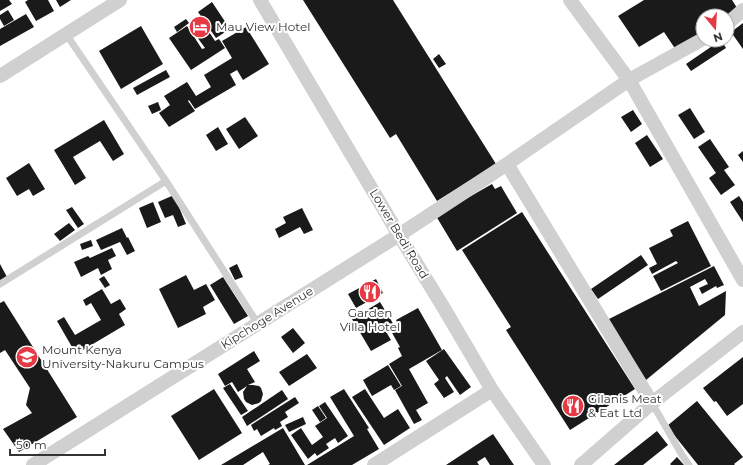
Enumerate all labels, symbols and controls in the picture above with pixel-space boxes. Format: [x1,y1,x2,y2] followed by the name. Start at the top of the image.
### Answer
[695,8,735,48] north arrow
[187,14,213,40] hotel icon: Mau View Hotel
[216,19,310,34] place label: Mau View Hotel
[712,29,724,46] text: N
[367,186,432,281] street label: Lower Bedi Road
[357,279,383,305] restaurant icon: Garden Villa Hotel
[218,283,316,352] street label: Kipchoge Avenue
[340,305,400,334] place label: Garden Villa Hotel
[42,342,204,371] place label: Mount Kenya University-Nakuru Campus
[14,344,40,370] school or university icon: Mount Kenya University-Nakuru Campus
[588,391,662,420] place label: Gilanis Meat & Eat Ltd
[560,393,586,419] restaurant icon: Gilanis Meat & Eat Ltd
[10,431,105,457] scale bar
[16,437,47,452] text: 50 m

